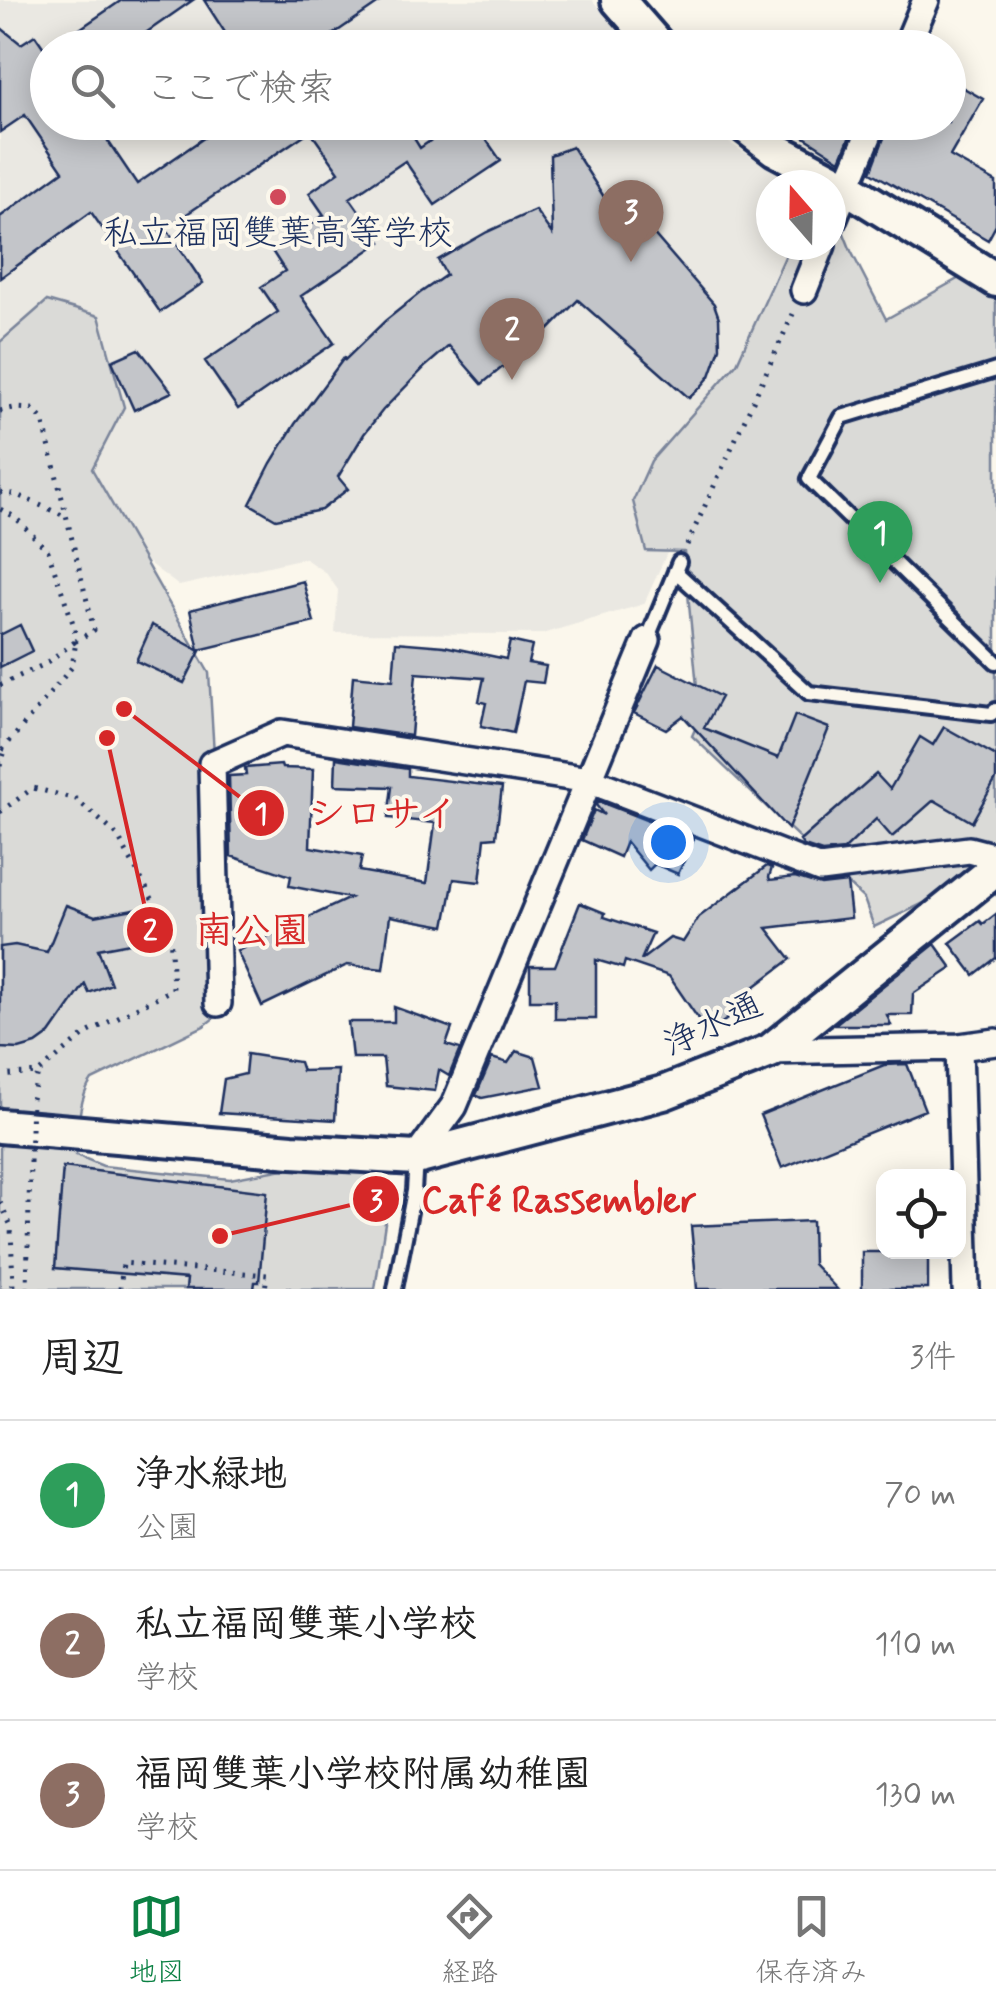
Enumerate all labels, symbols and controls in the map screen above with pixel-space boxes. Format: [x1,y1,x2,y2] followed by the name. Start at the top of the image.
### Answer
[30,30,966,140] search box
[65,58,120,113] icon: search
[145,65,335,114] text: ここで検索
[756,170,846,260] north arrow
[598,180,664,262] pin: 3
[267,186,289,208] marker: 私立福岡雙葉高等学校
[103,211,453,257] place label: 私立福岡雙葉高等学校
[480,298,544,380] pin: 2
[848,500,912,583] pin: 1
[236,779,478,847] callout: シロサイ
[307,791,457,840] text: シロサイ
[254,795,268,834] text: 1
[643,817,694,868] your location
[125,896,329,964] callout: 南公園
[195,908,309,957] text: 南公園
[143,912,158,951] text: 2
[656,982,770,1068] street label: 浄水通
[351,1165,717,1233] callout: Café Rassembler
[876,1169,966,1259] map controls
[876,1169,966,1259] button: locate
[421,1177,697,1226] text: Café Rassembler
[369,1182,383,1221] text: 3
[40,1332,124,1387] text: 周辺
[910,1337,956,1379] text: 3件
[135,1451,287,1500] text: 浄水緑地
[65,1474,80,1516] text: 1
[884,1474,956,1516] text: 70 m
[135,1507,199,1549] text: 公園
[135,1601,477,1650] text: 私立福岡雙葉小学校
[65,1624,80,1666] text: 2
[875,1624,956,1666] text: 110 m
[135,1657,199,1699] text: 学校
[135,1751,591,1800] text: 福岡雙葉小学校附属幼稚園
[65,1774,80,1816] text: 3
[875,1774,956,1816] text: 130 m
[135,1807,199,1849] text: 学校
[129,1889,185,1992] tab: 地図
[442,1889,498,1992] tab: 経路
[755,1889,867,1992] tab: 保存済み

